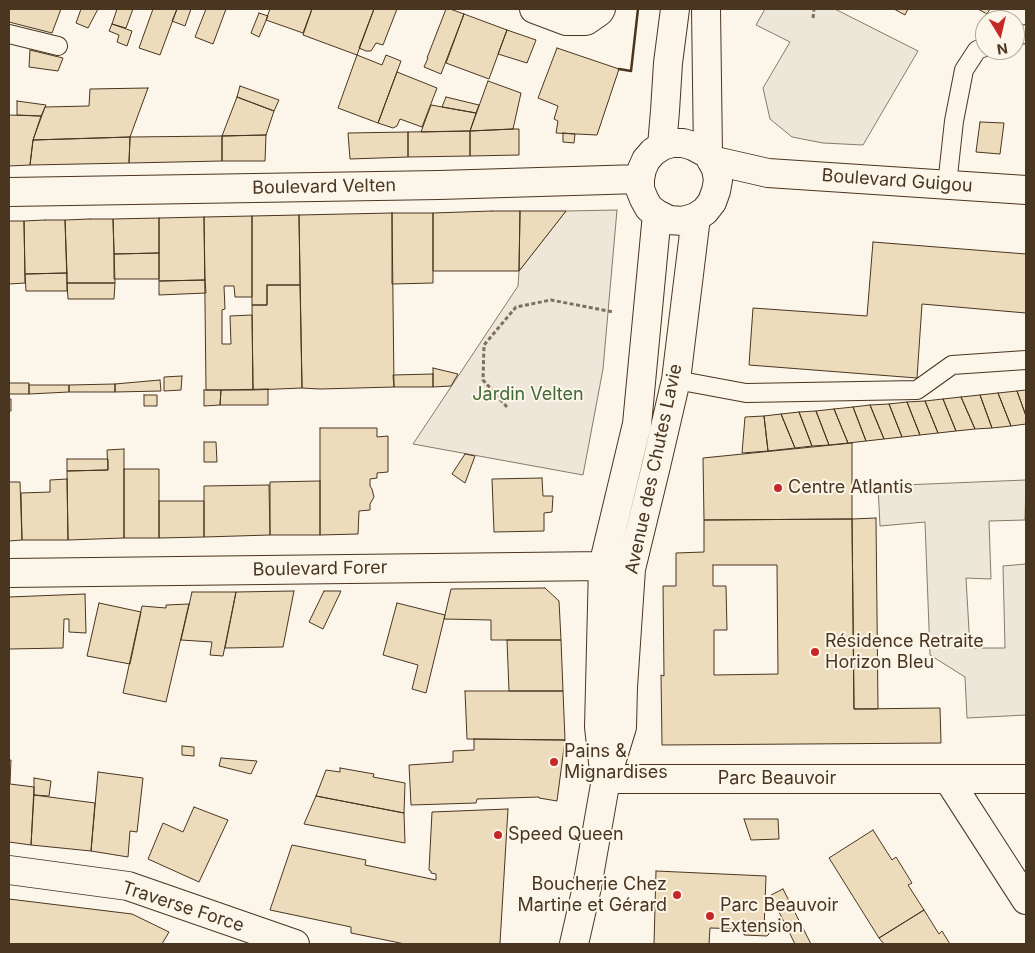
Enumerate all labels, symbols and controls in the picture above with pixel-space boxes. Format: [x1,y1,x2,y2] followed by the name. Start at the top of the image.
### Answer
[975,10,1025,60] north arrow
[996,40,1009,59] text: N
[821,165,973,197] street label: Boulevard Guigou
[252,175,396,199] street label: Boulevard Velten
[621,362,687,576] street label: Avenue des Chutes Lavie
[472,384,584,406] park label: Jardin Velten
[788,477,913,499] place label: Centre Atlantis
[772,482,784,494] marker: Centre Atlantis
[252,557,388,581] street label: Boulevard Forer
[825,631,984,674] place label: Résidence Retraite Horizon Bleu
[809,646,821,658] marker: Résidence Retraite Horizon Bleu
[564,741,668,784] place label: Pains & Mignardises
[548,756,560,768] marker: Pains & Mignardises
[718,768,836,790] street label: Parc Beauvoir
[508,824,624,846] place label: Speed Queen
[492,829,504,841] marker: Speed Queen
[517,874,667,916] place label: Boucherie Chez Martine et Gérard
[119,877,247,937] street label: Traverse Force
[671,889,683,901] marker: Boucherie Chez Martine et Gérard
[720,895,838,938] place label: Parc Beauvoir Extension
[704,910,716,922] marker: Parc Beauvoir Extension

